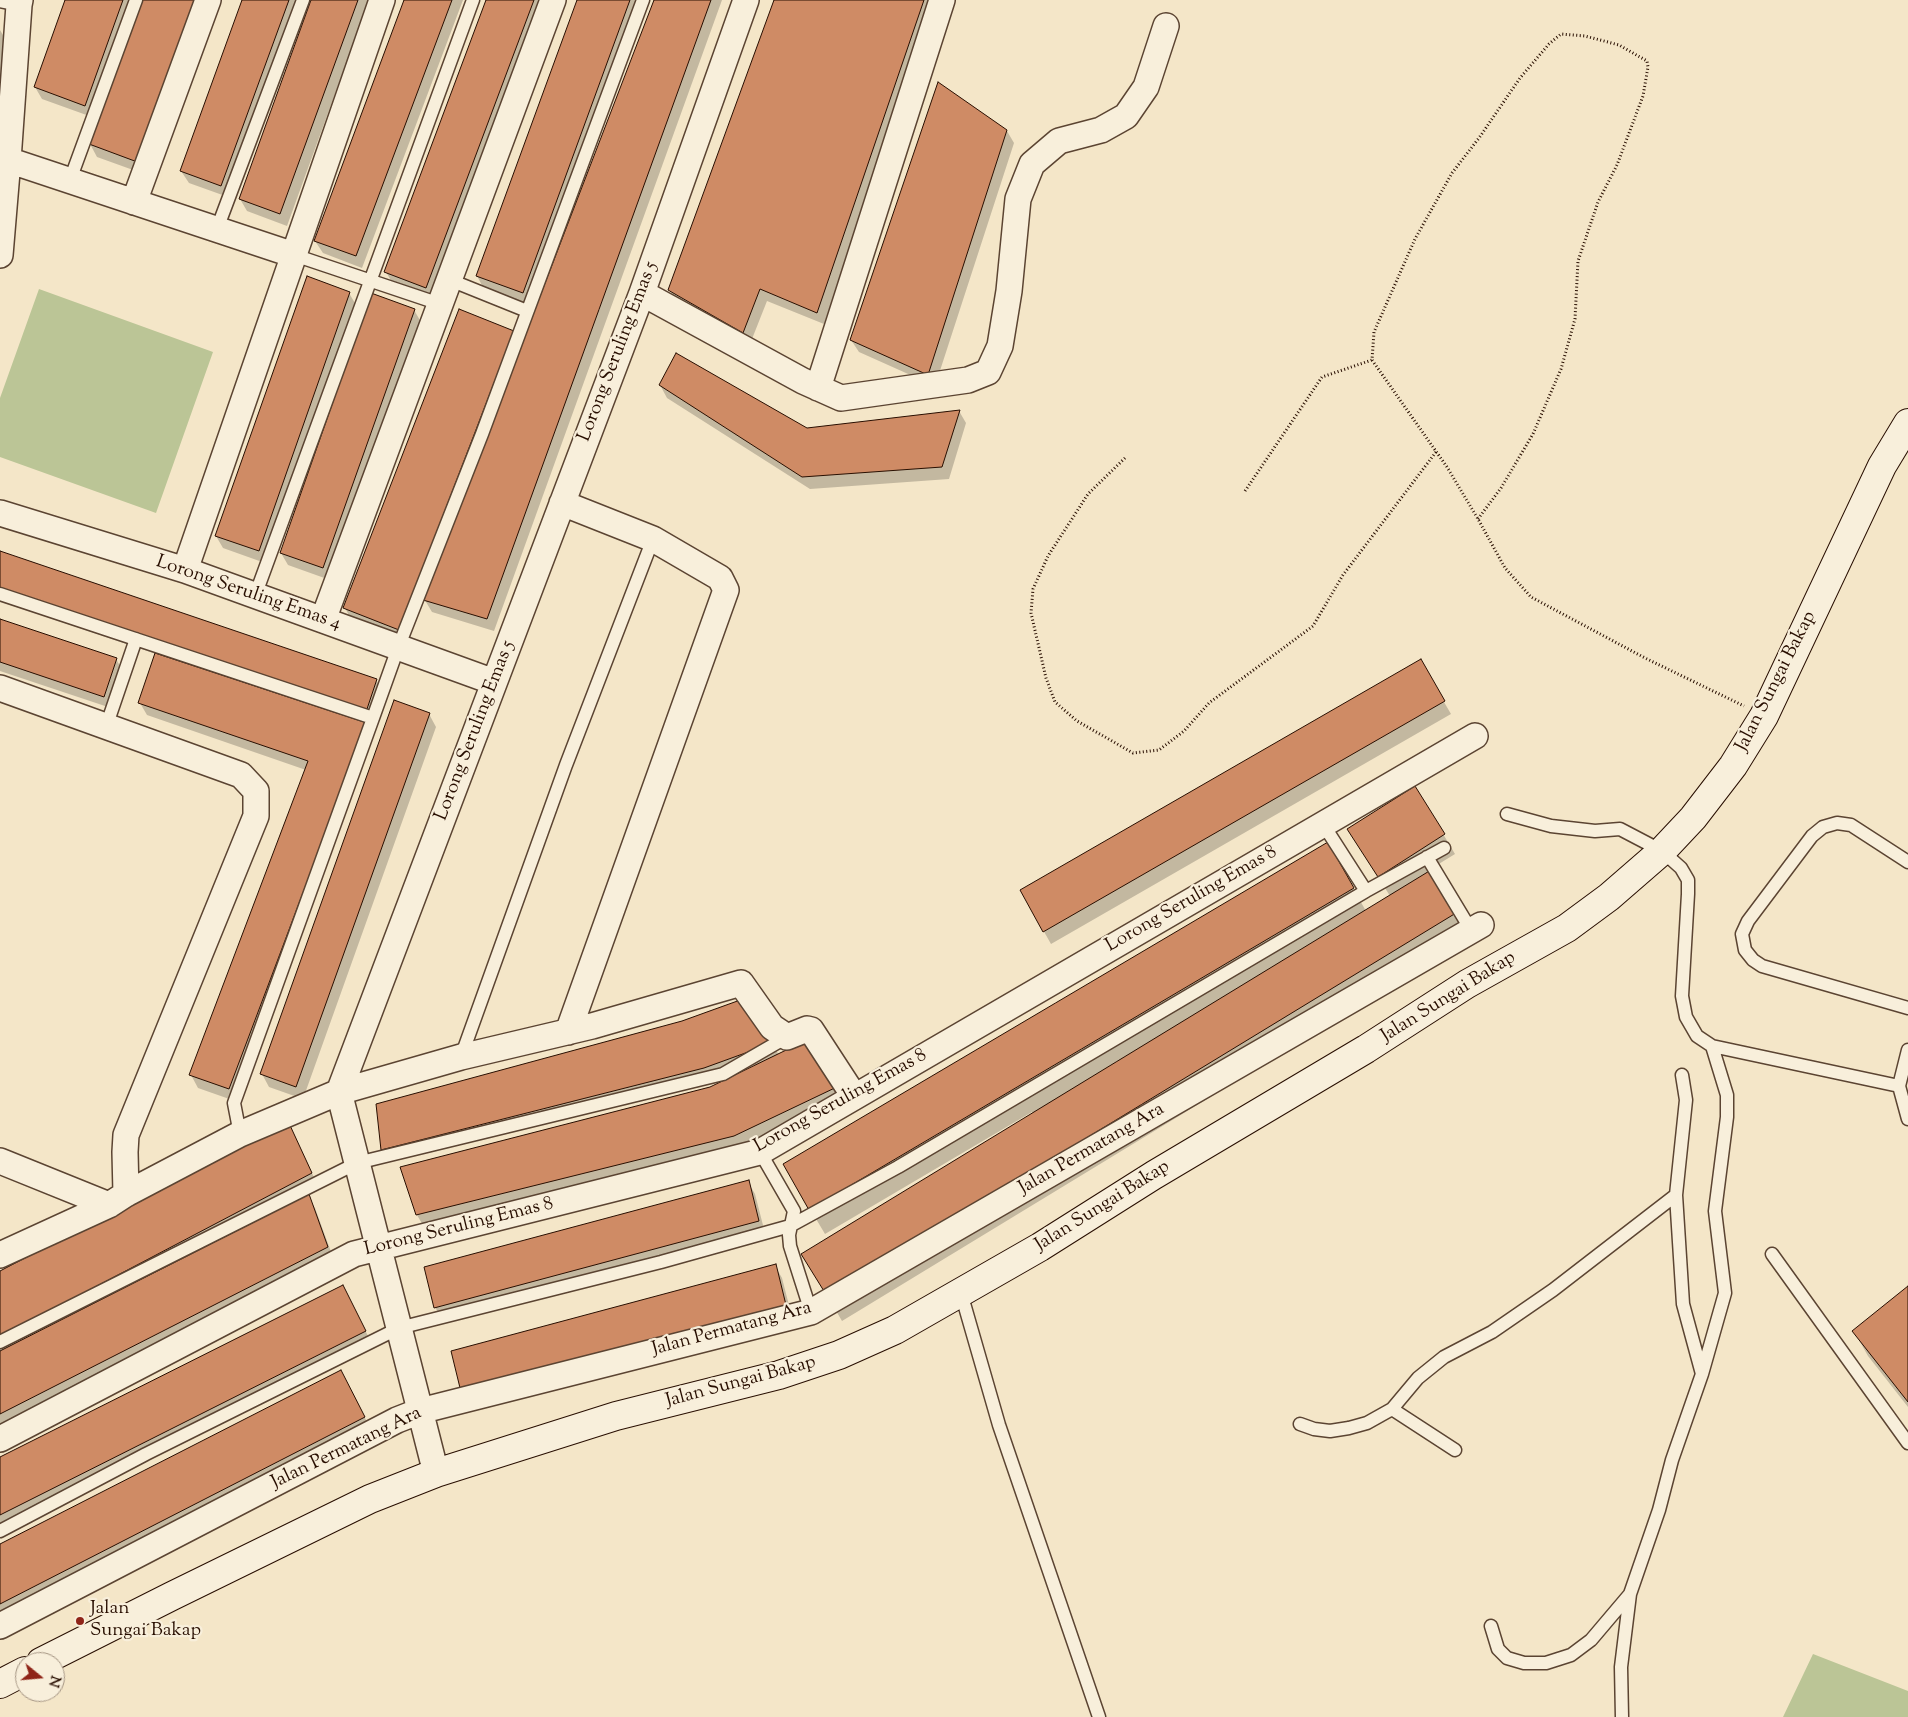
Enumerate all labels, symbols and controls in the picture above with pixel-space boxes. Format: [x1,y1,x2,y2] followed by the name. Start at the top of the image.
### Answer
[574,259,664,445] street label: Lorong Seruling Emas 5
[153,552,343,636] street label: Lorong Seruling Emas 4
[1732,608,1822,756] street label: Jalan Sungai Bakap
[431,638,521,824] street label: Lorong Seruling Emas 5
[1102,842,1282,958] street label: Lorong Seruling Emas 8
[1377,947,1521,1049] street label: Jalan Sungai Bakap
[751,1045,931,1159] street label: Lorong Seruling Emas 8
[1015,1099,1169,1201] street label: Jalan Permatang Ara
[1031,1156,1175,1258] street label: Jalan Sungai Bakap
[362,1193,556,1263] street label: Lorong Seruling Emas 8
[650,1298,814,1362] street label: Jalan Permatang Ara
[663,1352,819,1414] street label: Jalan Sungai Bakap
[268,1403,426,1495] street label: Jalan Permatang Ara
[90,1599,201,1643] place label: Jalan Sungai Bakap
[74,1615,86,1627] marker: Jalan Sungai Bakap
[15,1652,65,1702] north arrow
[42,1673,65,1689] text: N

